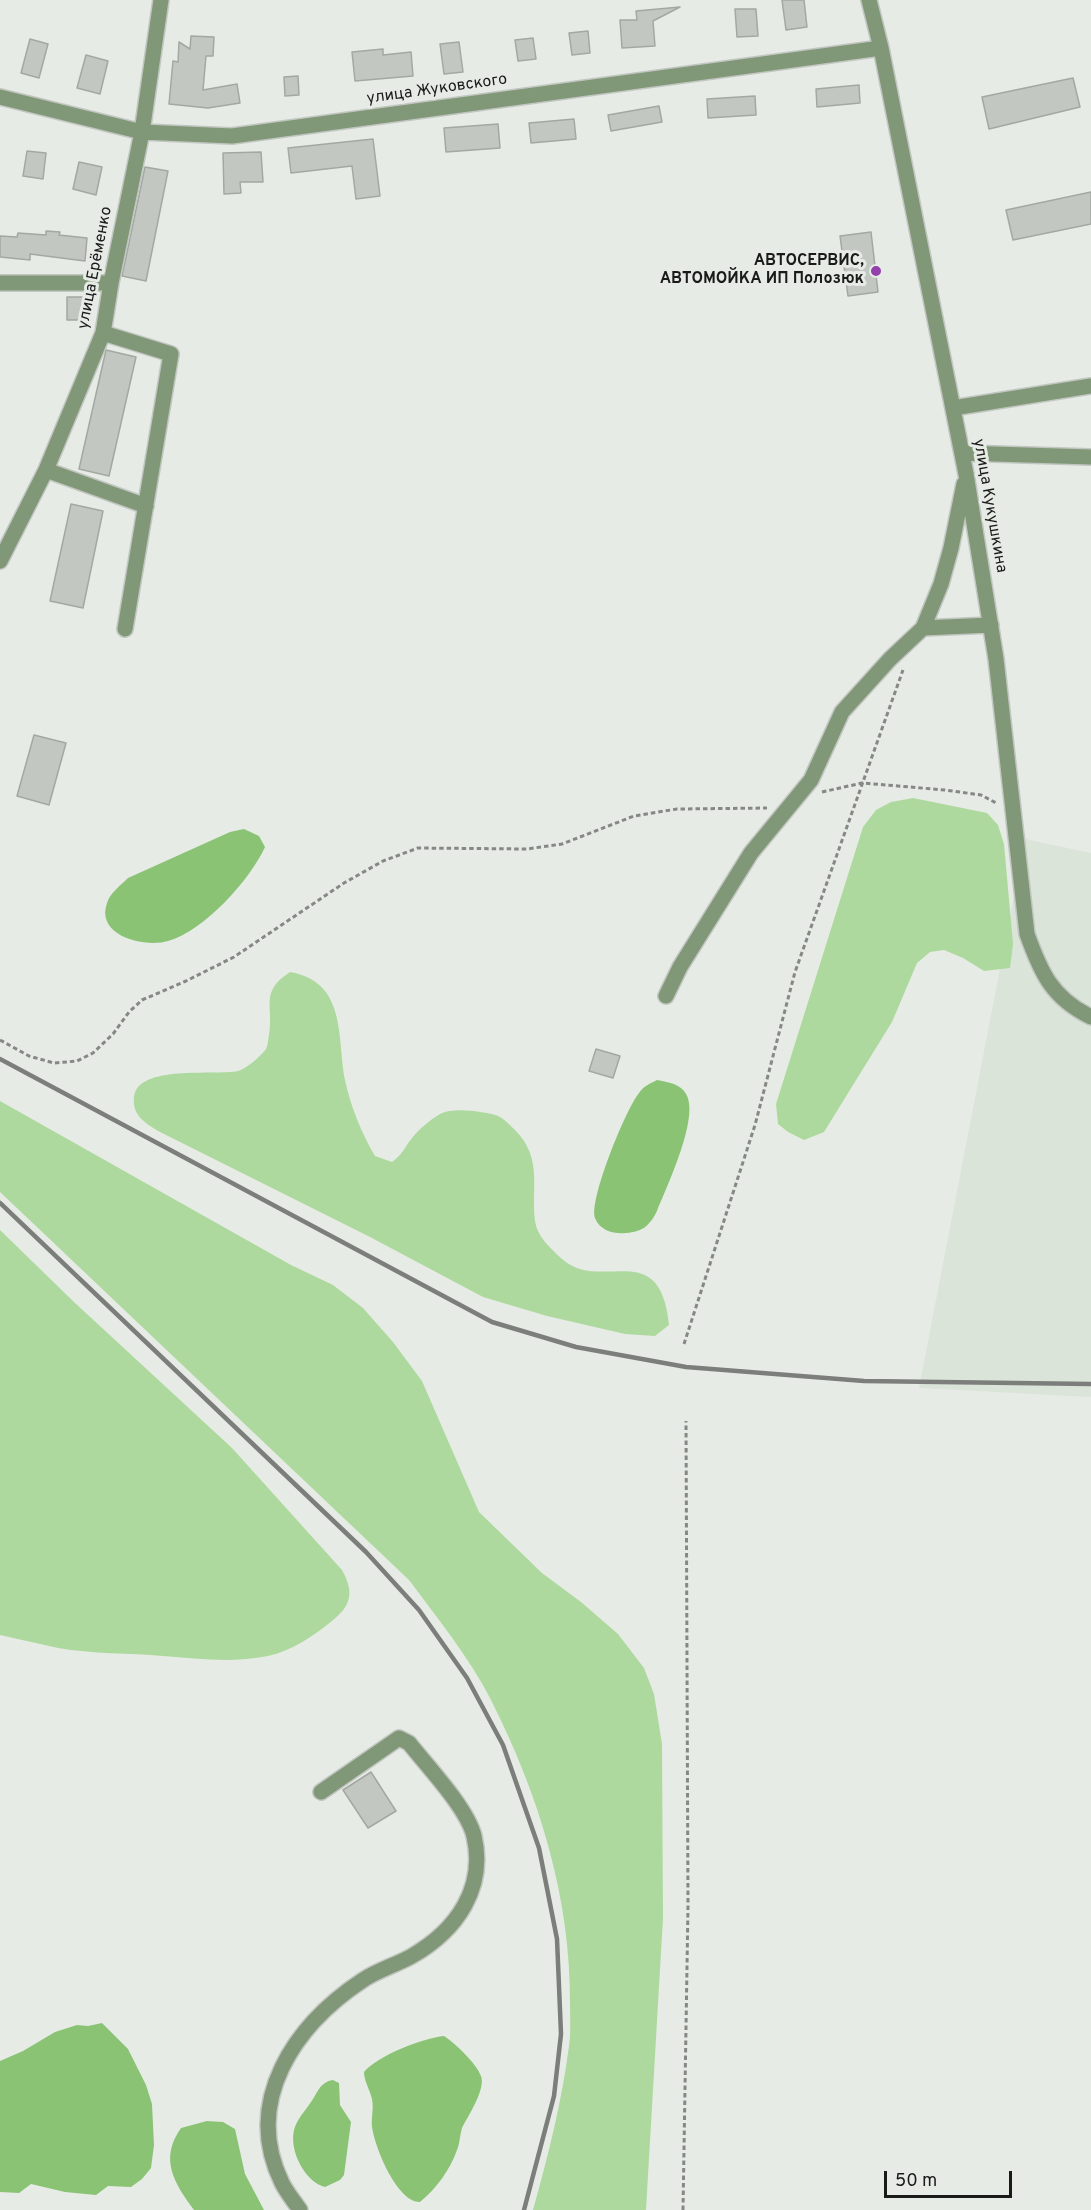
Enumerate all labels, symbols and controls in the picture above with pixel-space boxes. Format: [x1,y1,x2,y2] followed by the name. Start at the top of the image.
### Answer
[366,71,508,109] street label: улица Жуковского
[75,205,117,331] street label: улица Ерёменко
[660,252,864,290] place label: АВТОСЕРВИС, АВТОМОЙКА ИП Полозюк
[869,264,883,278] marker: АВТОСЕРВИС, АВТОМОЙКА ИП Полозюк
[968,437,1010,575] street label: улица Кукушкина
[887,2159,1014,2197] scale bar
[895,2170,937,2193] text: 50 m

